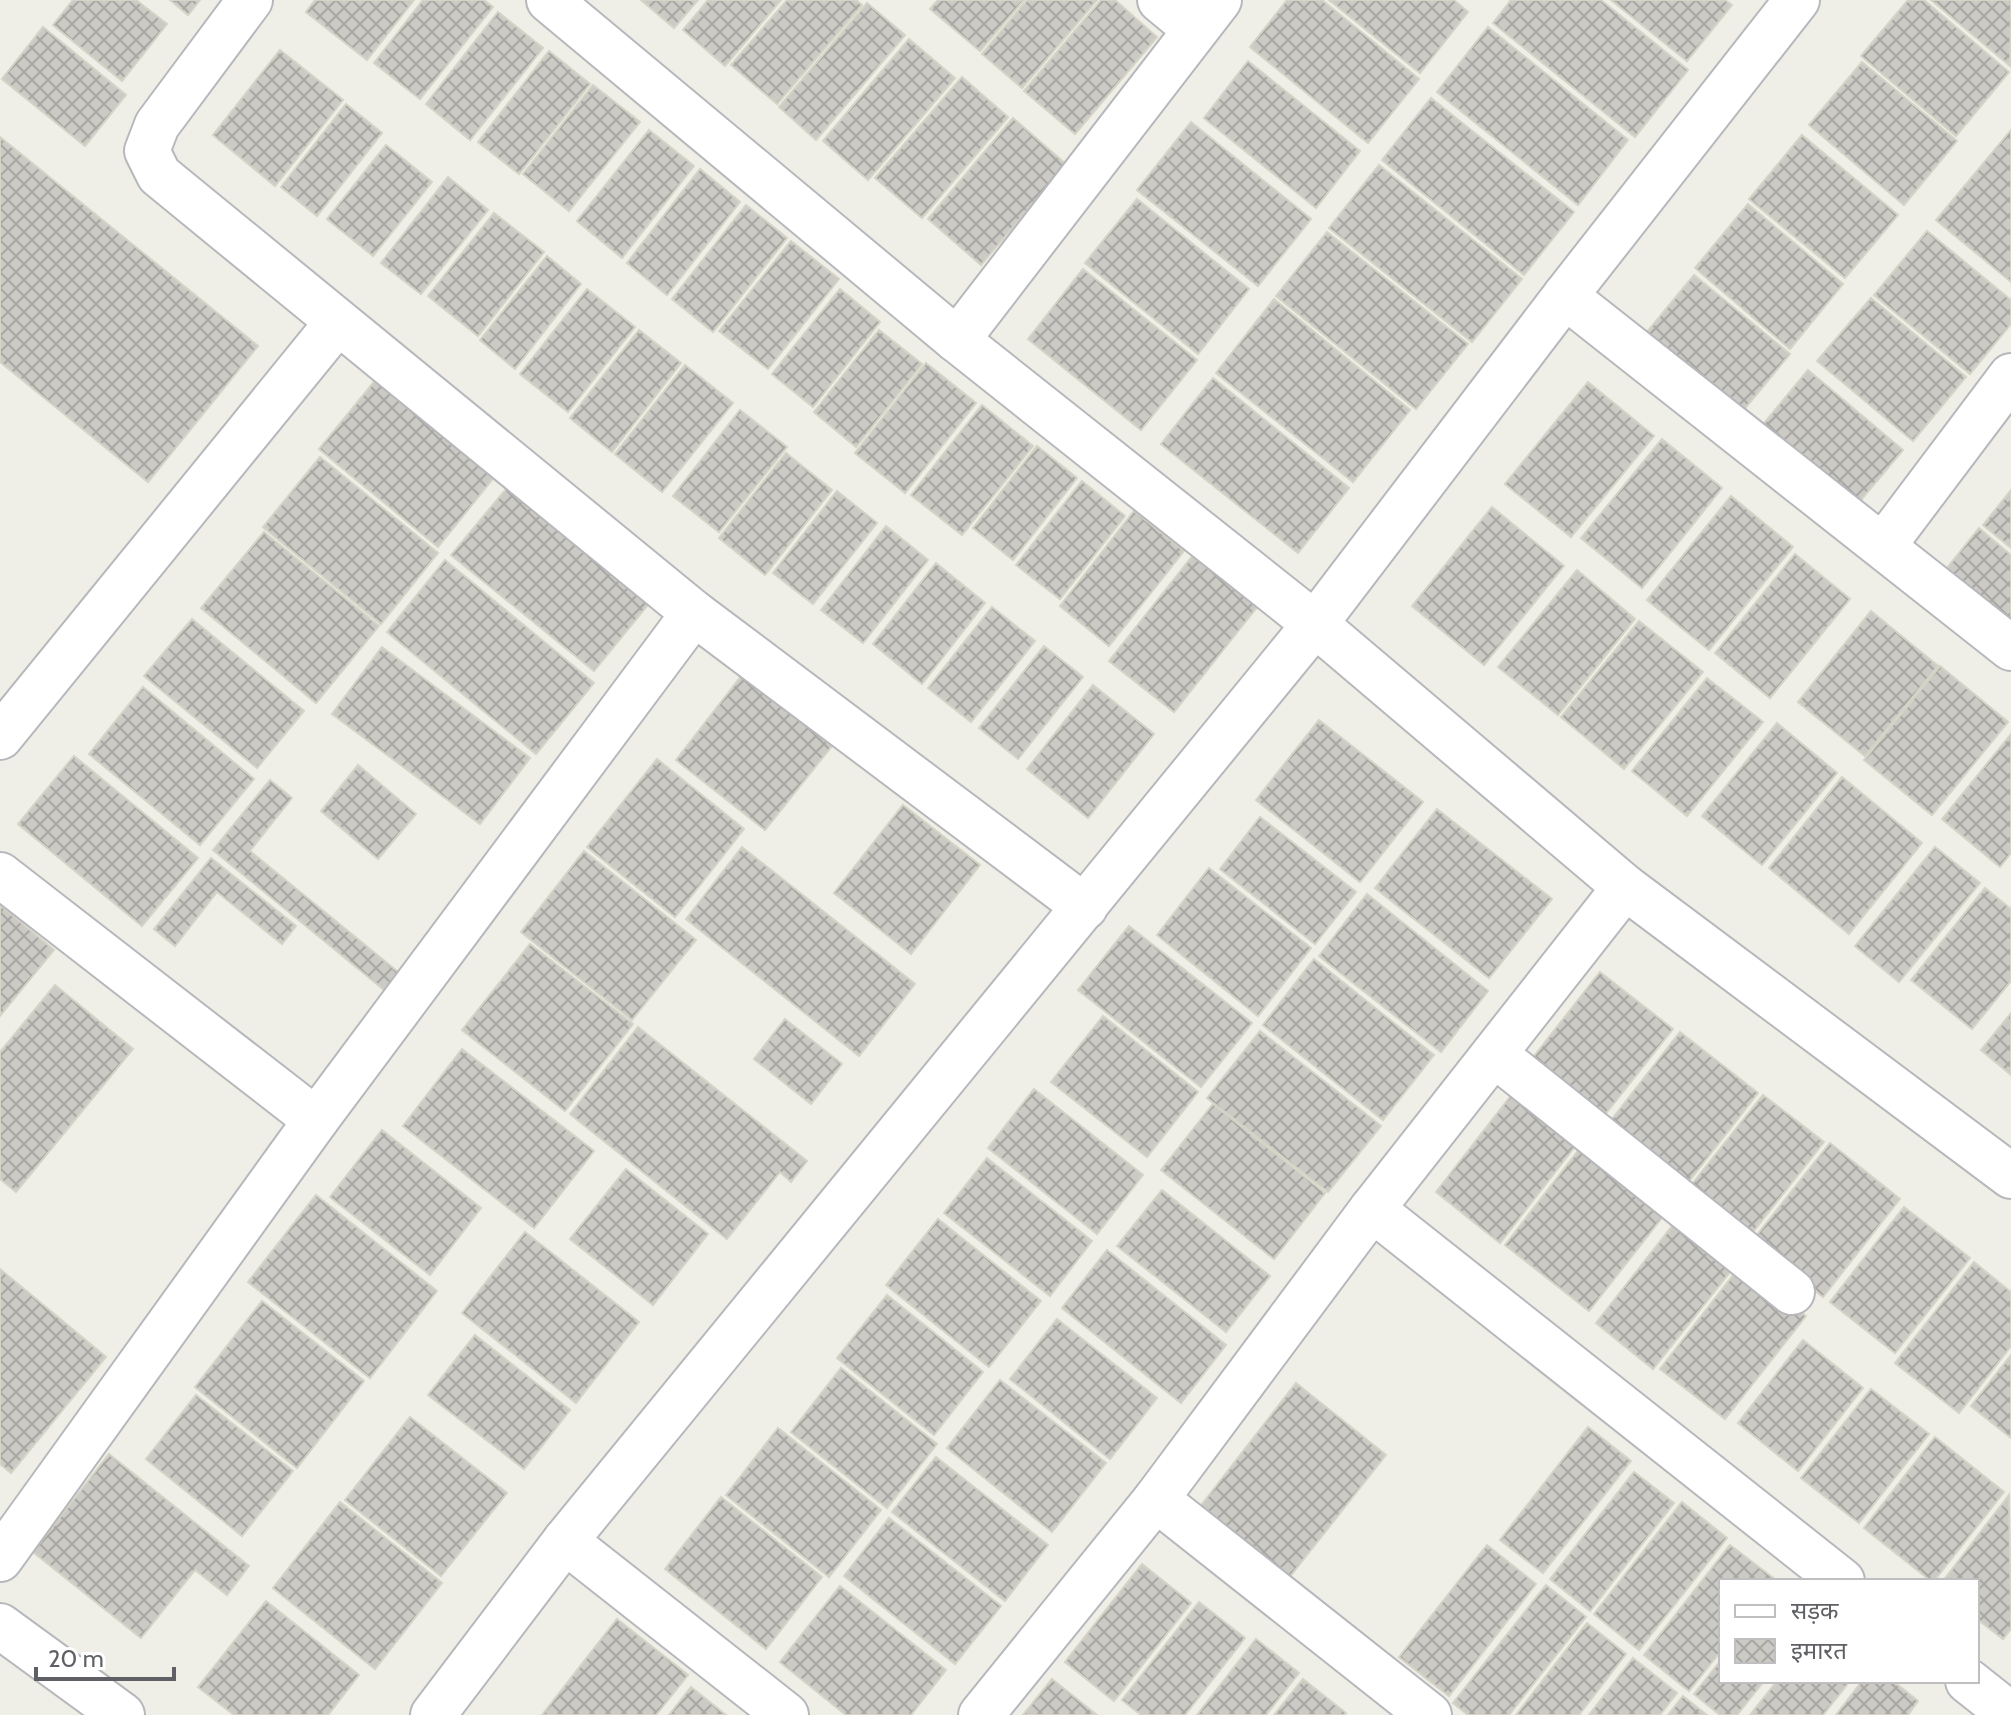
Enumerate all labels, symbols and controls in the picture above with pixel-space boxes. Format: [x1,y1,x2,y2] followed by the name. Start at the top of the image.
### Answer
[1719,1579,1979,1683] legend
[1791,1596,1839,1625] text: सड़क
[36,1631,174,1681] scale bar
[1791,1636,1848,1665] text: इमारत
[48,1644,104,1673] text: 20 m

